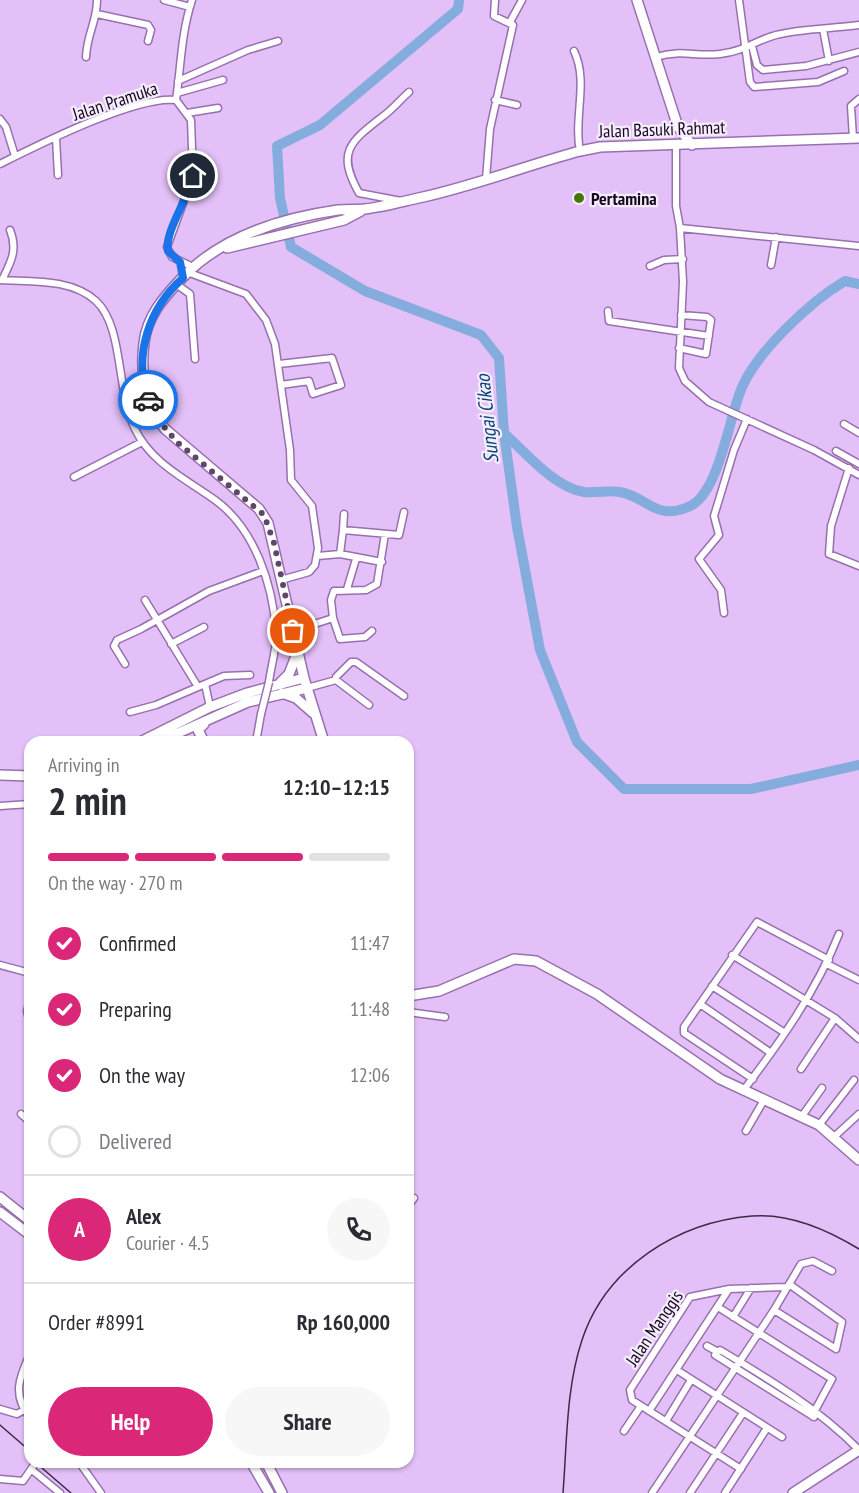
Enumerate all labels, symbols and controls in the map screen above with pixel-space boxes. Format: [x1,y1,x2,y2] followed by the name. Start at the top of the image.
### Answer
[69,76,160,126] street label: Jalan Pramuka
[597,115,726,143] street label: Jalan Basuki Rahmat
[167,150,218,201] pin
[176,159,209,192] icon: home
[591,187,657,210] place label: Pertamina
[572,191,586,205] marker: Pertamina
[118,370,178,430] courier
[469,372,505,465] water label: Sungai Cikao
[132,384,165,417] icon: car
[267,605,318,656] pin
[276,614,309,647] icon: bag
[48,752,120,778] text: Arriving in
[283,773,390,801] text: 12:10–12:15
[48,775,127,826] text: 2 min
[48,870,183,896] text: On the way · 270 m
[48,927,81,960] icon: check
[99,929,176,957] text: Confirmed
[350,930,390,956] text: 11:47
[48,993,81,1026] icon: check
[99,995,172,1023] text: Preparing
[350,996,390,1022] text: 11:48
[48,1059,81,1092] icon: check
[99,1061,185,1089] text: On the way
[350,1062,390,1088] text: 12:06
[99,1127,172,1155] text: Delivered
[327,1198,390,1261] button: phone
[126,1202,161,1230] text: Alex
[74,1215,85,1243] text: A
[126,1230,210,1256] text: Courier · 4.5
[620,1286,688,1371] street label: Jalan Manggis
[48,1308,145,1336] text: Order #8991
[297,1308,390,1336] text: Rp 160,000
[48,1387,213,1456] button: Help
[225,1387,390,1456] button: Share

